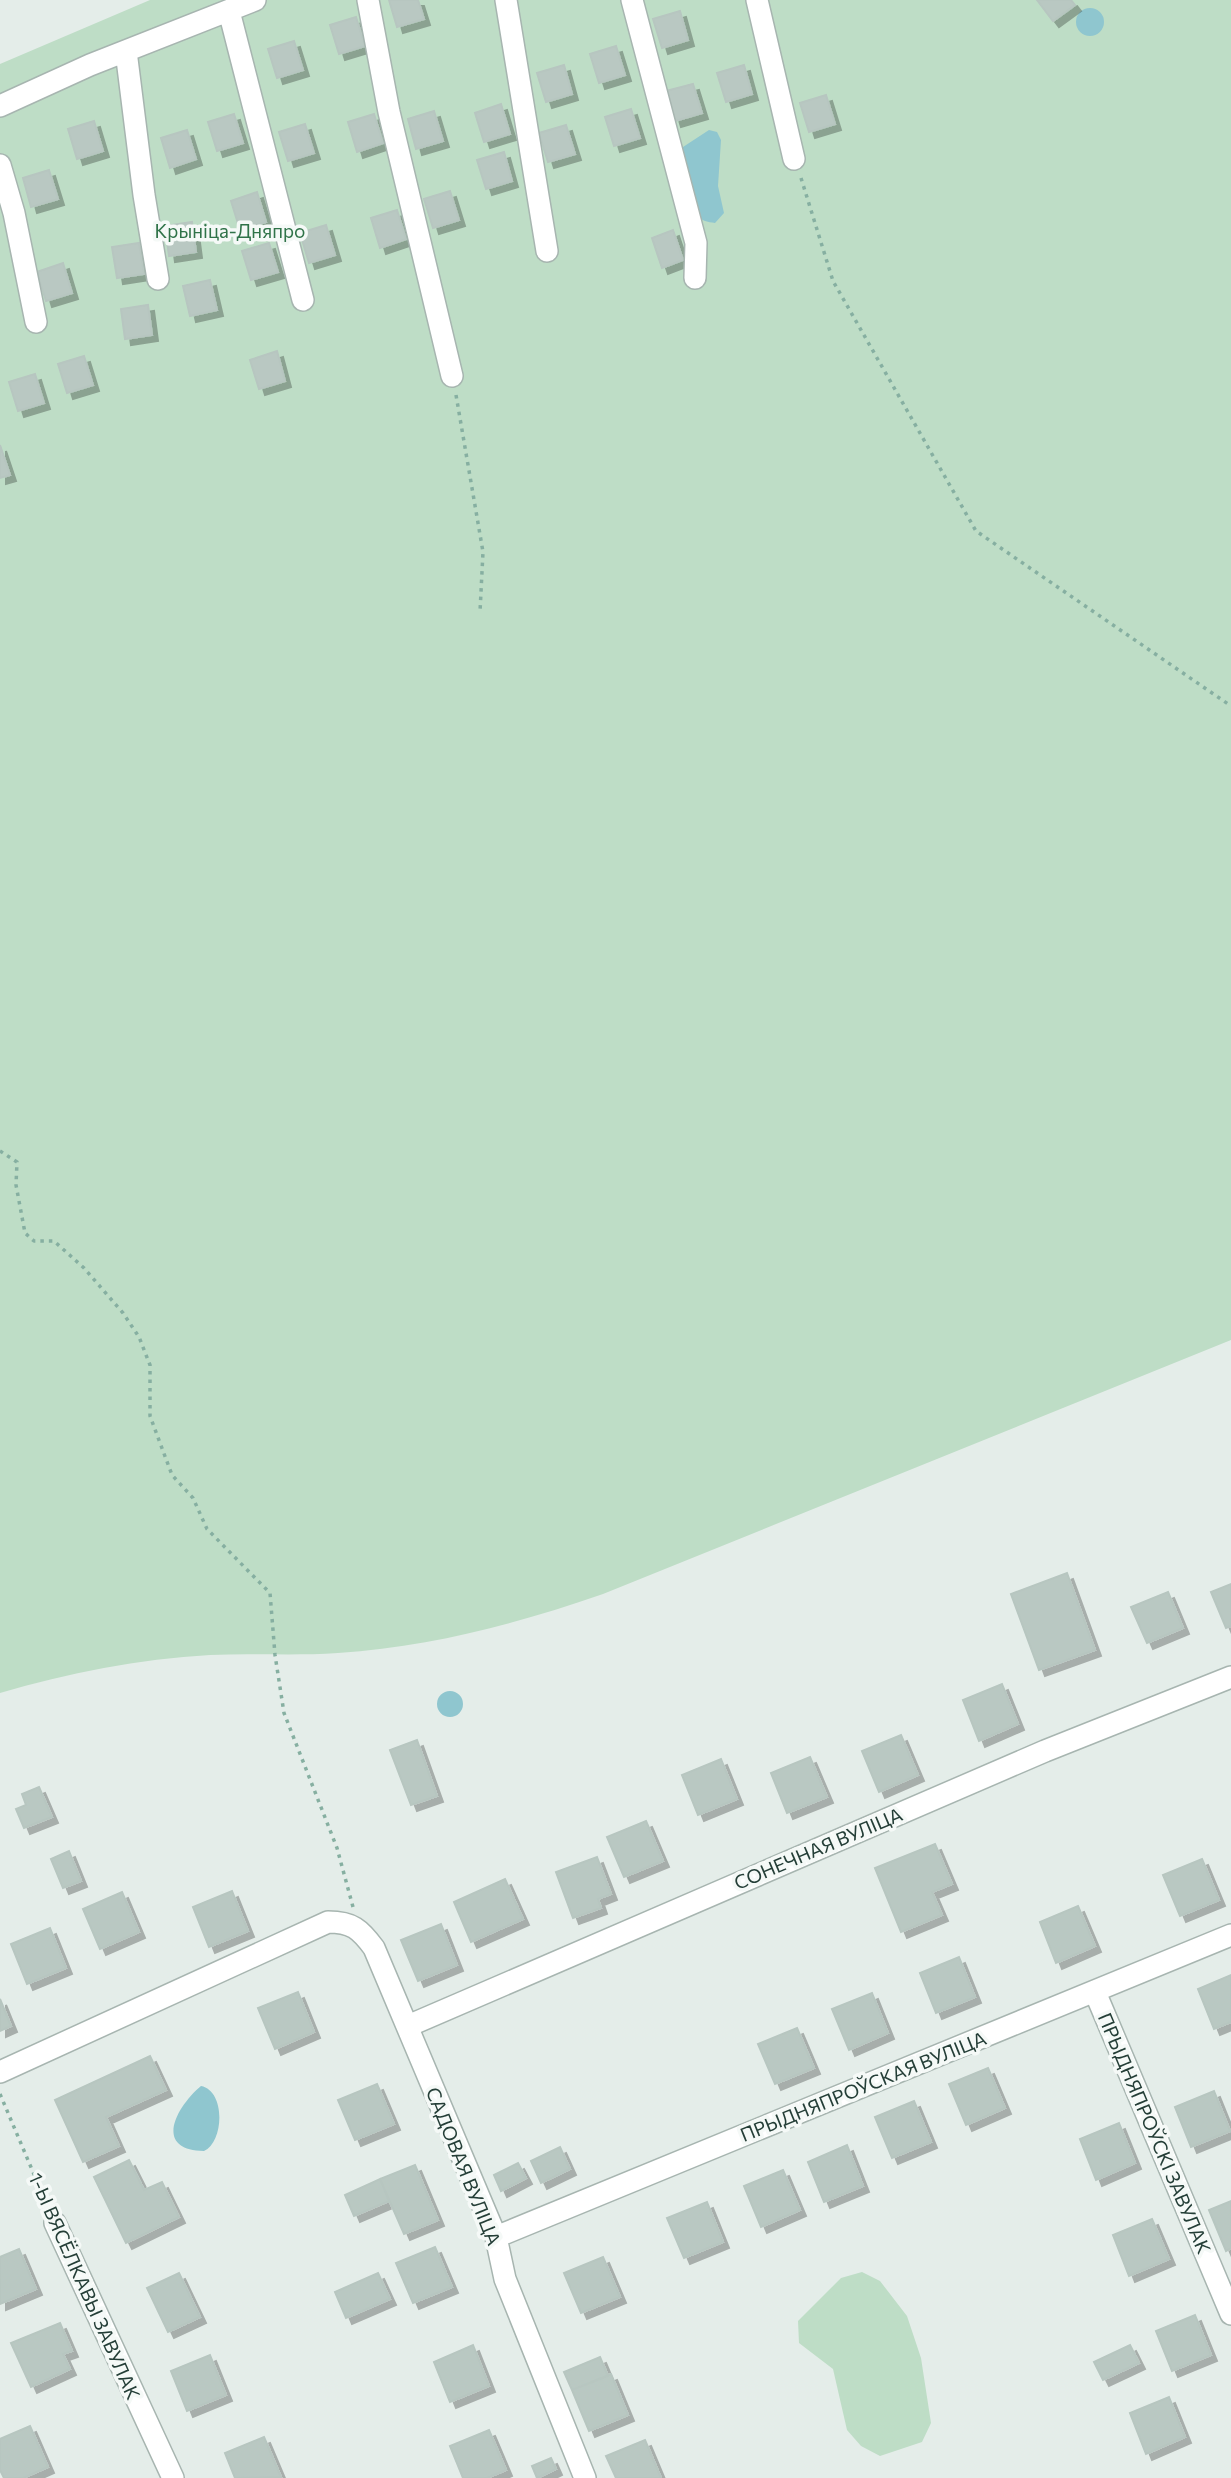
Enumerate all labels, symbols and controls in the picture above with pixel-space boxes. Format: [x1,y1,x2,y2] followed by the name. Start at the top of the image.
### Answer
[155,219,305,242] park label: Крыніца-Дняпро
[730,1802,906,1894] street label: СОНЕЧНАЯ ВУЛІЦА
[1094,2009,1216,2257] street label: ПРЫДНЯПРОЎСКІ ЗАВУЛАК
[737,2026,989,2146] street label: ПРЫДНЯПРОЎСКАЯ ВУЛІЦА
[422,2084,506,2248] street label: САДОВАЯ ВУЛІЦА
[24,2169,146,2403] street label: 1-Ы ВЯСЁЛКАВЫ ЗАВУЛАК

